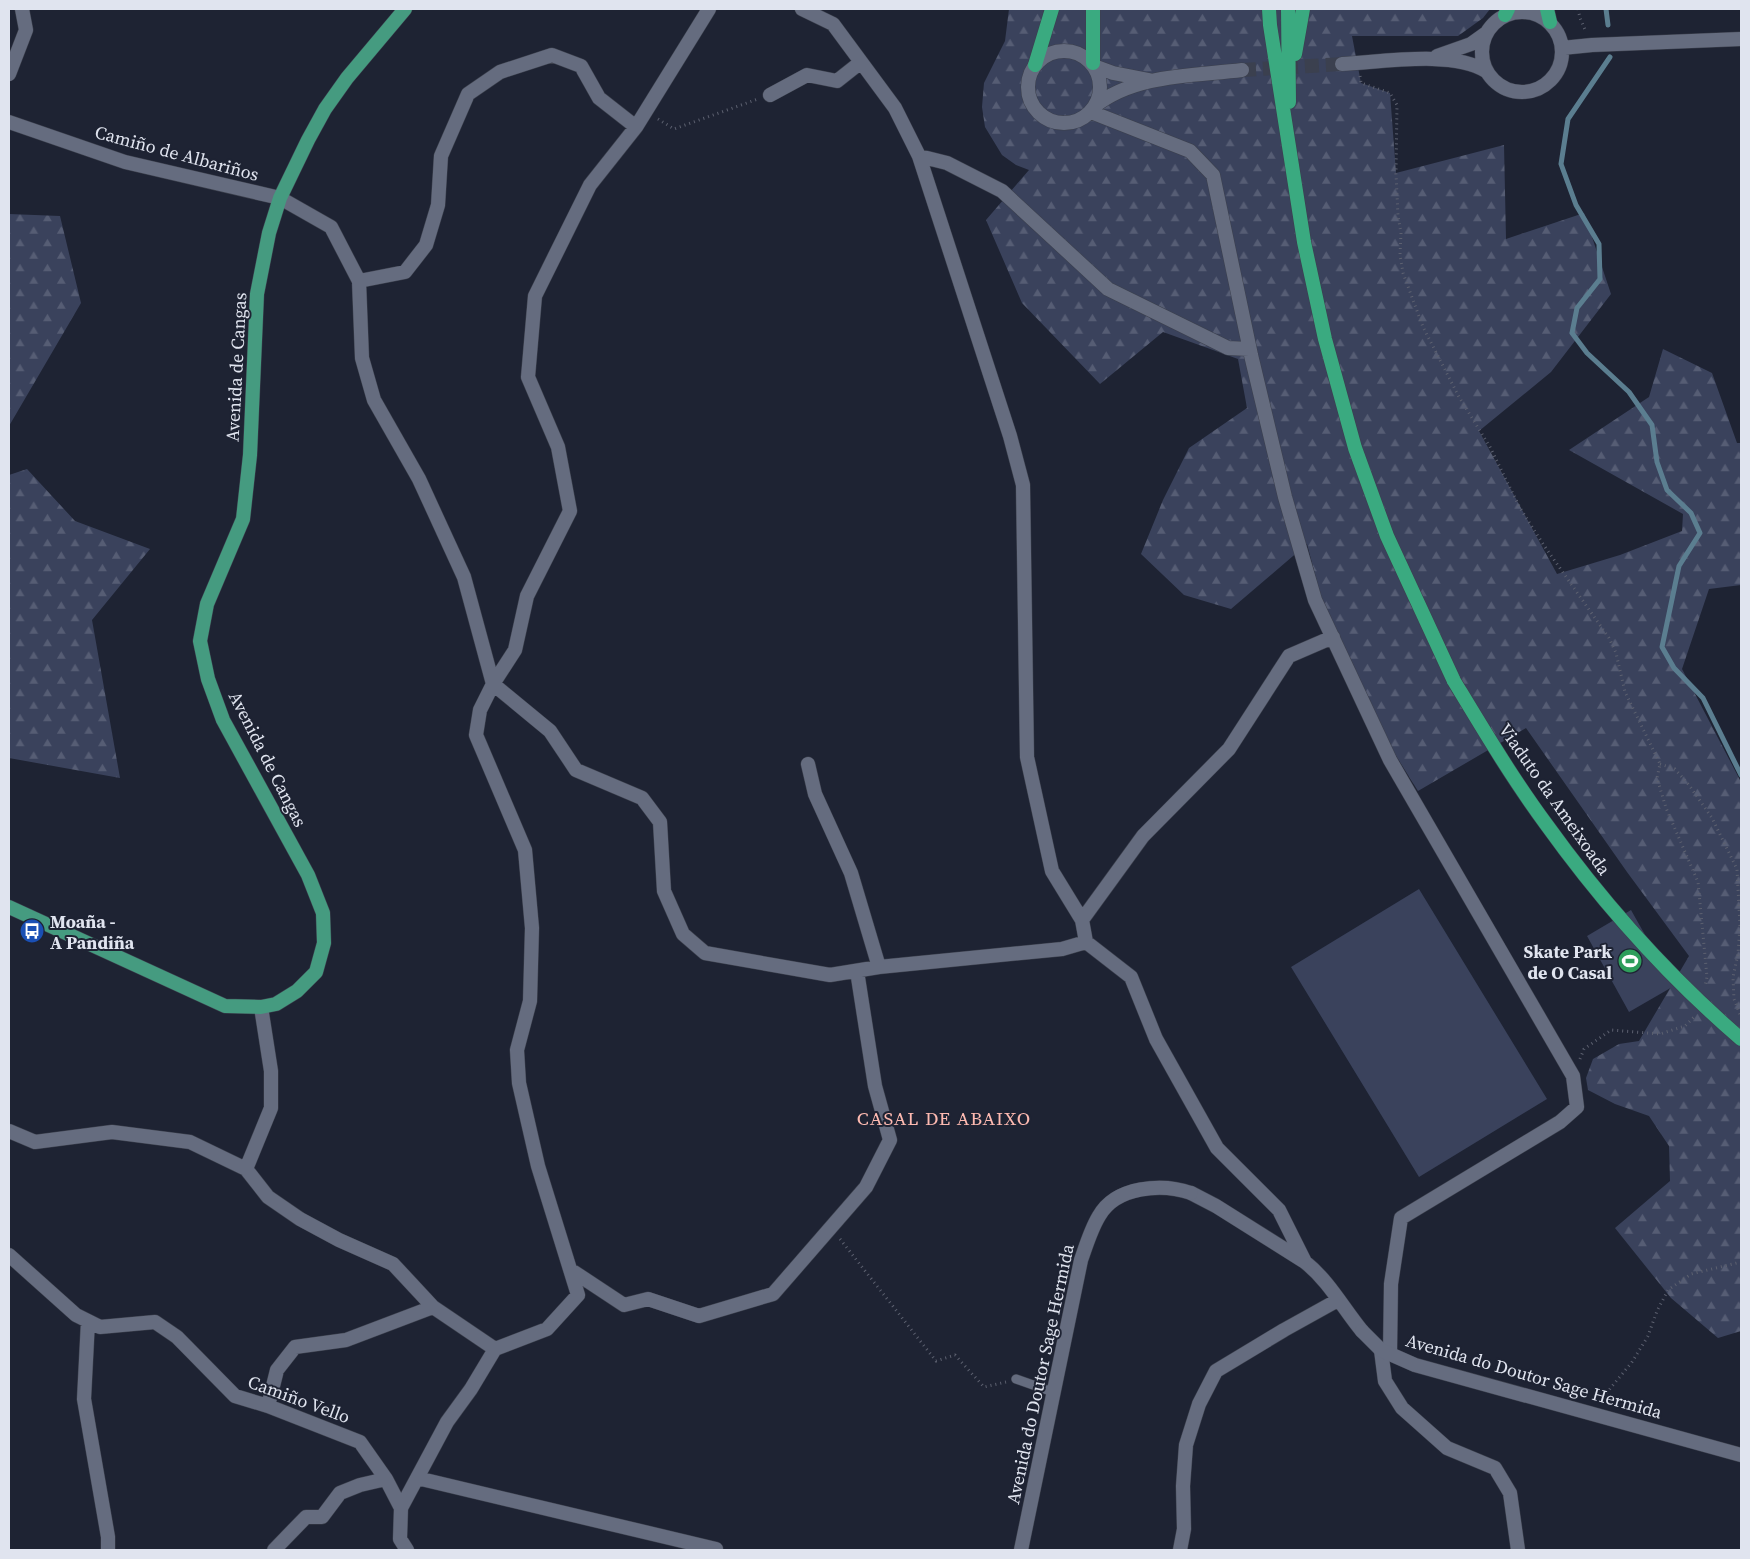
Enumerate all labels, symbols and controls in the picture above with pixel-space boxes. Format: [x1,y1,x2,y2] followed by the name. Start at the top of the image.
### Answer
[92,119,262,187] street label: Camiño de Albariños
[220,292,252,442] street label: Avenida de Cangas
[223,687,313,831] street label: Avenida de Cangas
[1493,718,1617,881] street label: Viaduto da Ameixoada
[50,909,135,955] place label: Moaña - A Pandiña
[19,918,45,944] bus stop icon: Moaña - A Pandiña
[1523,939,1612,985] place label: Skate Park de O Casal
[1617,948,1643,974] sports icon: Skate Park de O Casal
[857,1105,1031,1131] district label: CASAL DE ABAIXO
[1000,1241,1080,1506] street label: Avenida do Doutor Sage Hermida
[1403,1327,1666,1425] street label: Avenida do Doutor Sage Hermida
[244,1369,354,1429] street label: Camiño Vello

